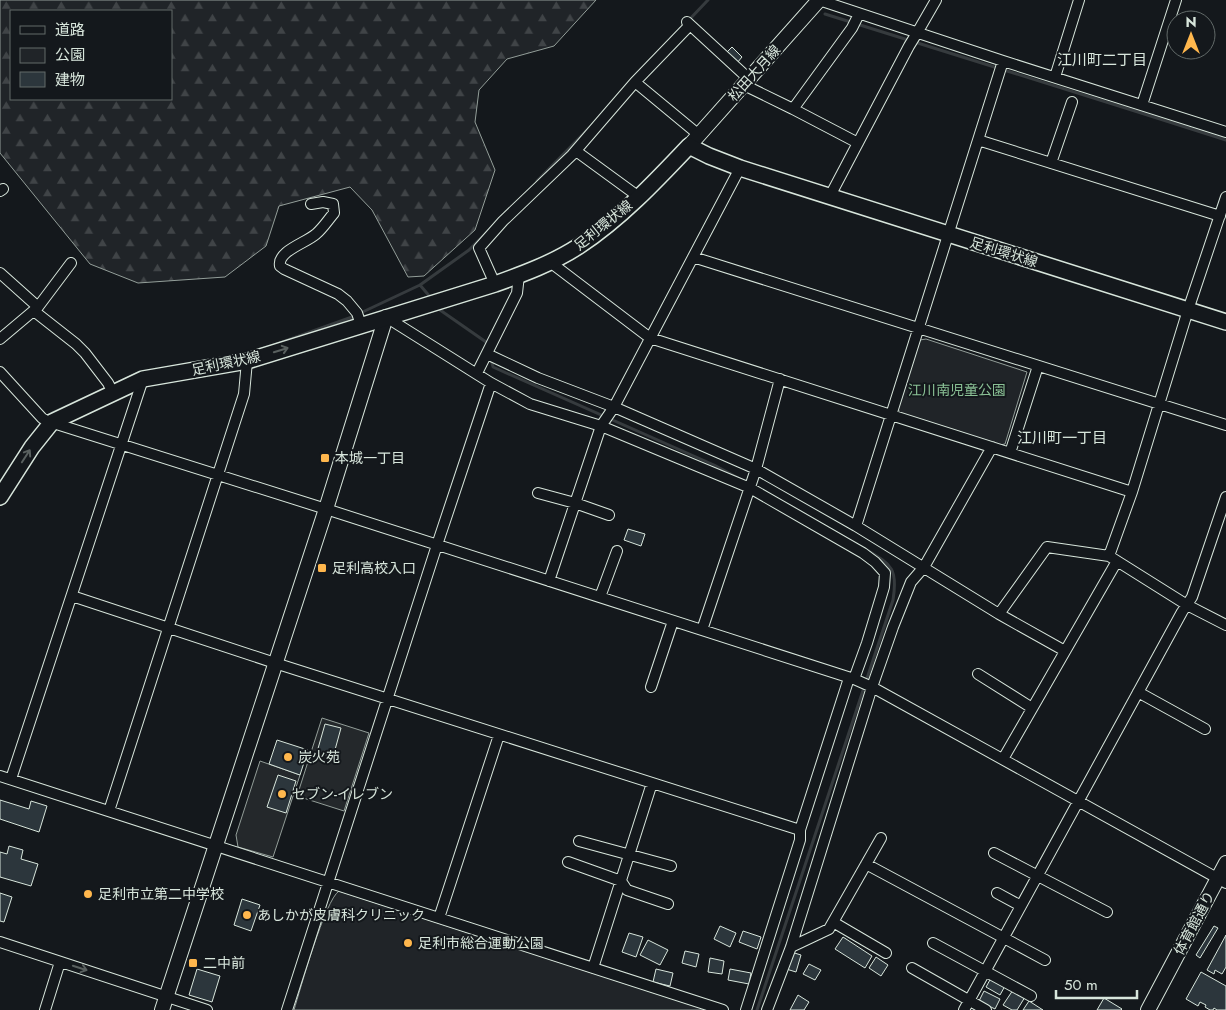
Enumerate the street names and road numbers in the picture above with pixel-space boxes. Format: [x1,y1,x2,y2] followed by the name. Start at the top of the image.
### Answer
[723,40,785,106] street label: 松田大月線
[570,195,636,255] street label: 足利環状線
[968,232,1040,272] street label: 足利環状線
[190,346,262,380] street label: 足利環状線
[1169,887,1219,959] street label: 体育館通り

